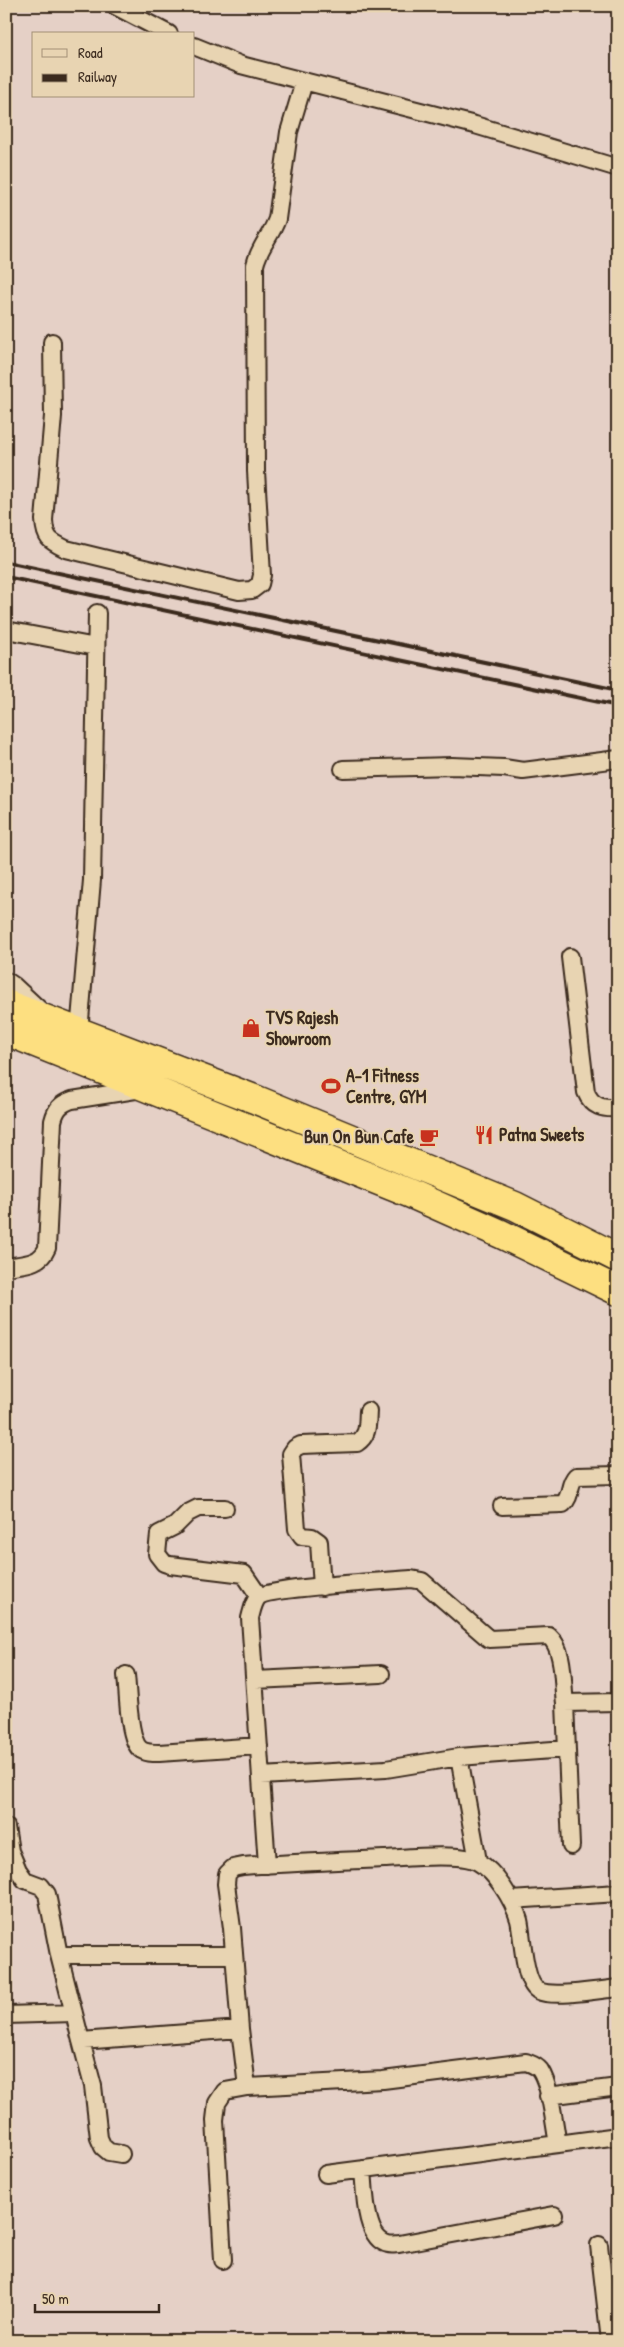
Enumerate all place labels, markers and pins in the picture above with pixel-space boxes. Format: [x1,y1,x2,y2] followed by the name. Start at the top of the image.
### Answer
[265,1005,338,1051] place label: TVS Rajesh Showroom
[240,1017,262,1039] shop icon: TVS Rajesh Showroom
[346,1063,427,1109] place label: A-1 Fitness Centre, GYM
[320,1075,342,1097] sports icon: A-1 Fitness Centre, GYM
[499,1122,584,1147] place label: Patna Sweets
[304,1124,415,1149] place label: Bun On Bun Cafe
[473,1124,495,1146] restaurant icon: Patna Sweets
[418,1126,440,1148] cafe icon: Bun On Bun Cafe

